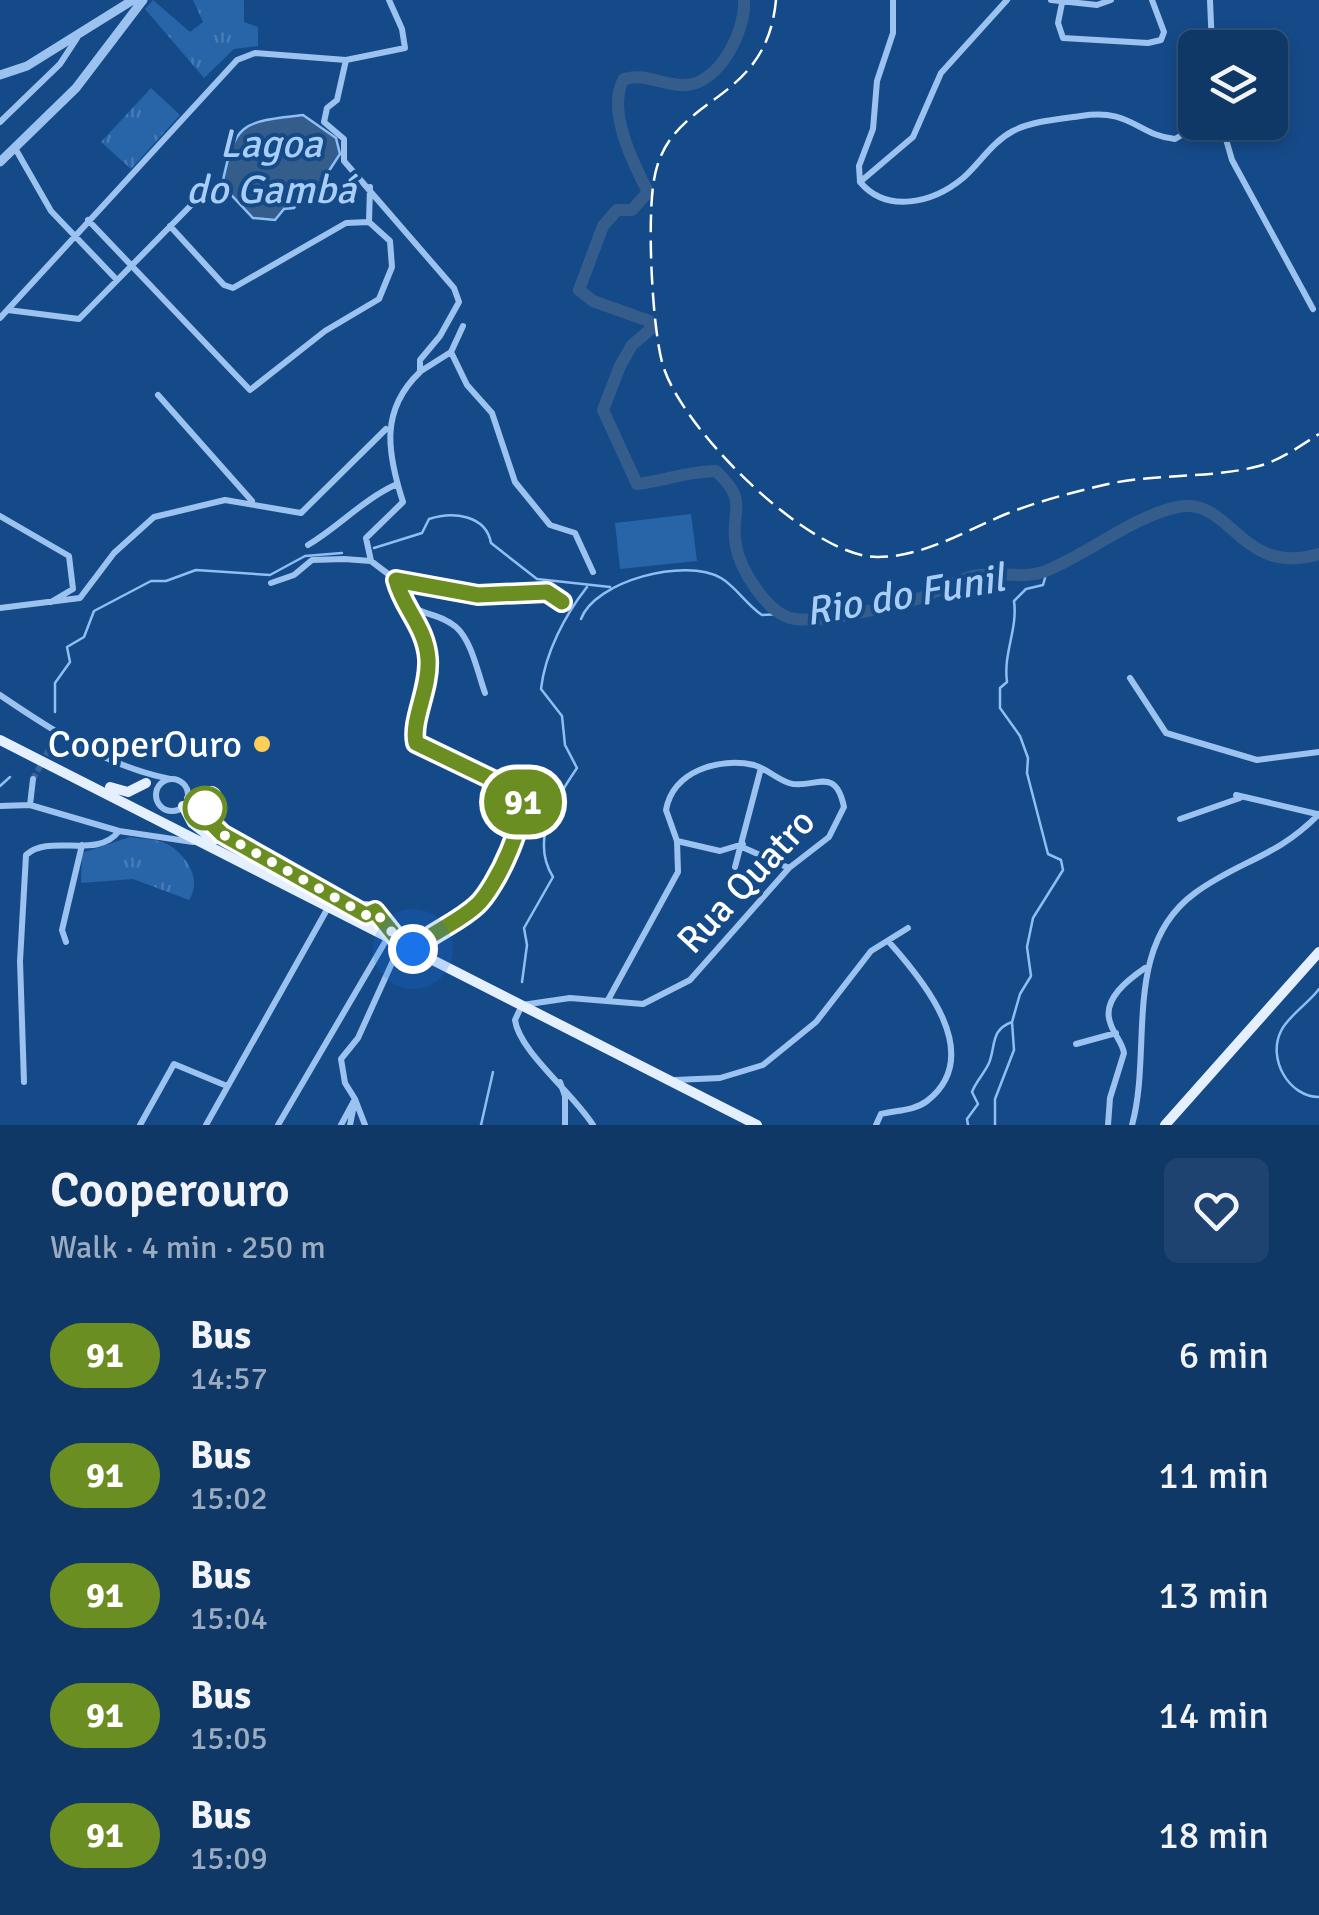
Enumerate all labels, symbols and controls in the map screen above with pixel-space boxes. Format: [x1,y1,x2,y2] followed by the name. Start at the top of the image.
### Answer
[1178,30,1288,140] map controls
[1178,30,1288,140] button: layers
[186,119,359,215] water label: Lagoa do Gambá
[802,552,1012,637] water label: Rio do Funil
[48,721,242,768] place label: CooperOuro
[251,733,273,755] marker: CooperOuro
[478,770,568,834] line badge: 91
[504,781,542,824] text: 91
[184,787,226,829] unlabelled marker
[667,799,825,963] street label: Rua Quatro
[388,924,438,974] your location
[1164,1158,1269,1263] button: heart
[50,1161,290,1220] text: Cooperouro
[50,1228,326,1267] text: Walk · 4 min · 250 m
[190,1312,251,1359] text: Bus
[1179,1332,1269,1379] text: 6 min
[86,1334,124,1377] text: 91
[190,1359,268,1398] text: 14:57
[190,1432,251,1479] text: Bus
[1158,1452,1269,1499] text: 11 min
[86,1454,124,1497] text: 91
[190,1479,268,1518] text: 15:02
[190,1552,251,1599] text: Bus
[1158,1572,1269,1619] text: 13 min
[86,1574,124,1617] text: 91
[190,1599,268,1638] text: 15:04
[190,1672,251,1719] text: Bus
[1158,1692,1269,1739] text: 14 min
[86,1694,124,1737] text: 91
[190,1719,268,1758] text: 15:05
[190,1792,251,1839] text: Bus
[1158,1812,1269,1859] text: 18 min
[86,1814,124,1857] text: 91
[190,1839,268,1878] text: 15:09

